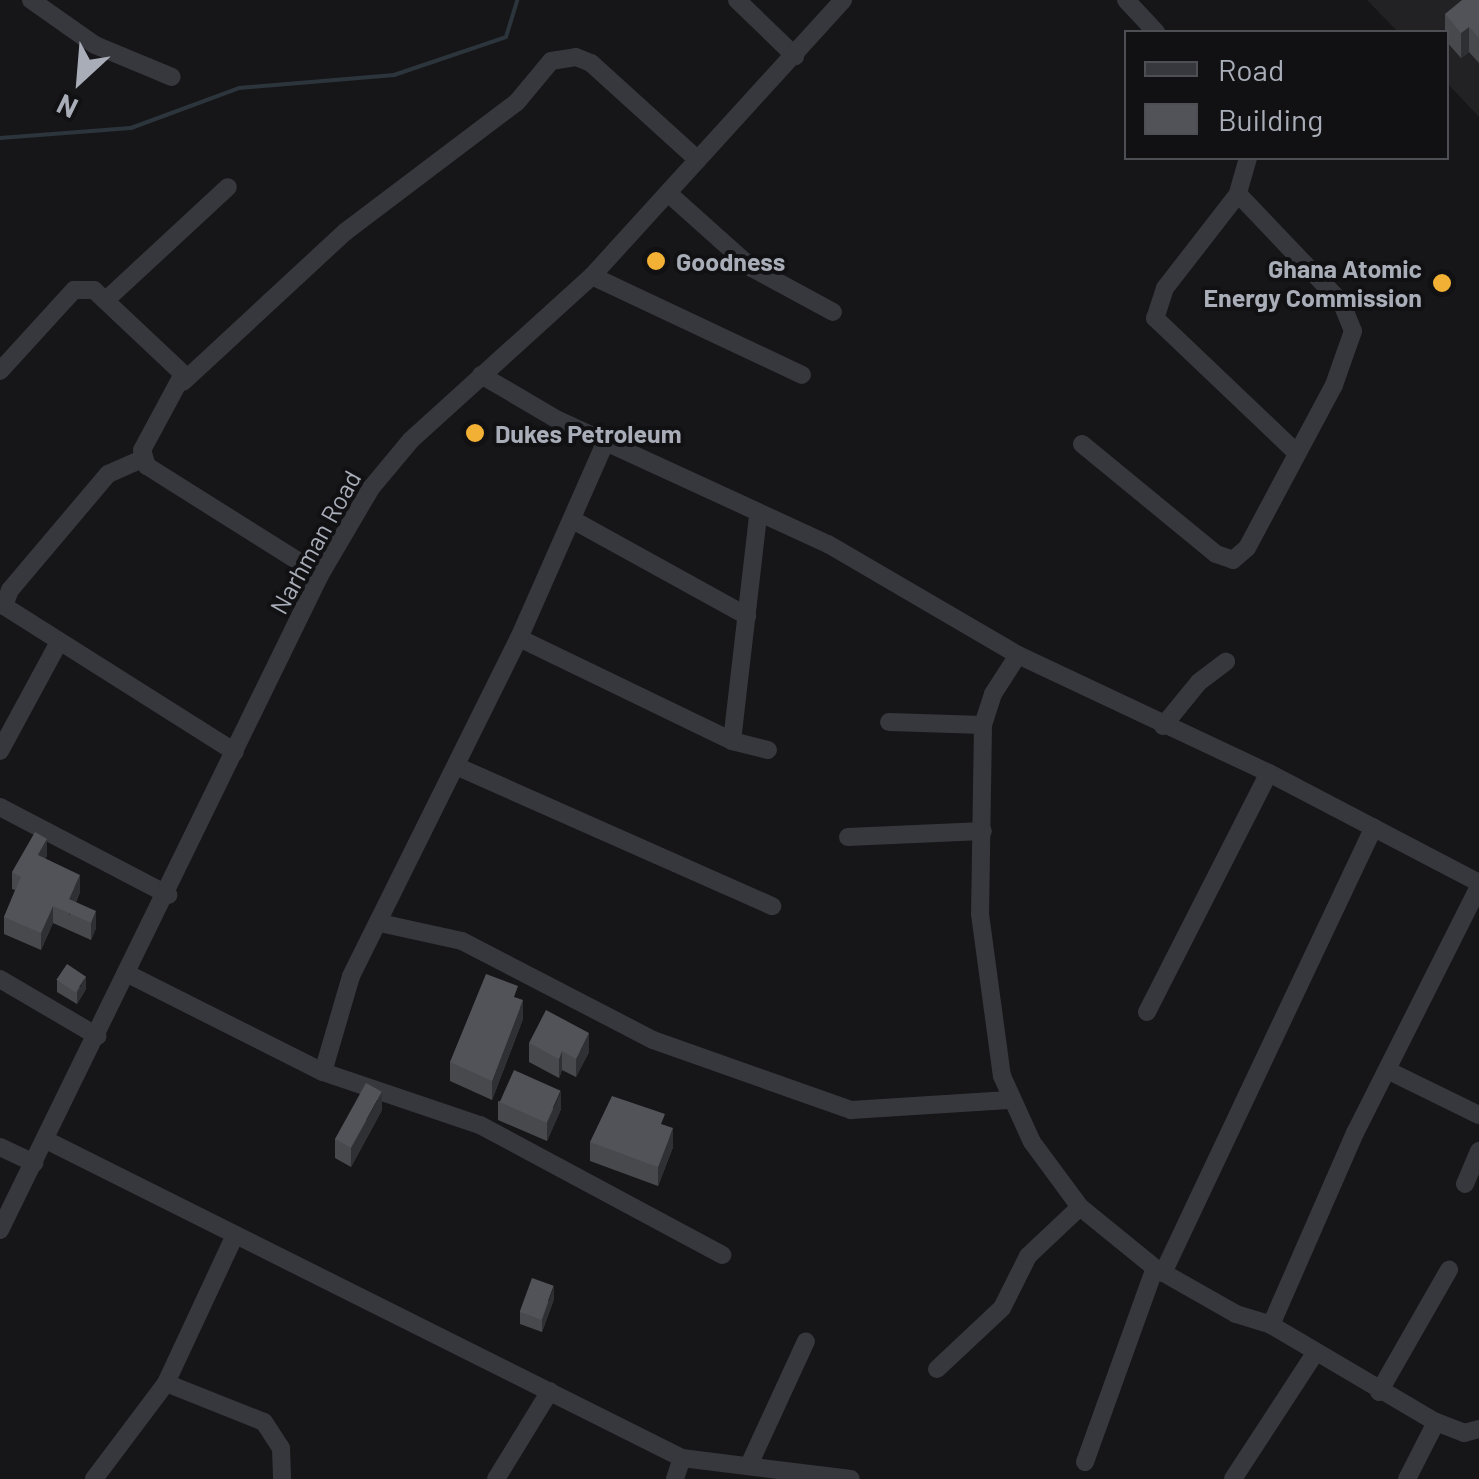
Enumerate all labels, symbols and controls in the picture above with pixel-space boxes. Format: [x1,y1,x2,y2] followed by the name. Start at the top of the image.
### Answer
[30,30,130,130] north arrow
[1124,30,1449,160] legend
[1218,51,1284,87] text: Road
[51,88,83,126] text: N
[1218,101,1323,137] text: Building
[676,246,785,276] place label: Goodness
[645,250,667,272] marker: Goodness
[1204,254,1422,313] place label: Ghana Atomic Energy Commission
[1431,272,1453,294] marker: Ghana Atomic Energy Commission
[495,418,682,448] place label: Dukes Petroleum
[464,422,486,444] marker: Dukes Petroleum
[263,465,367,619] street label: Narhman Road

